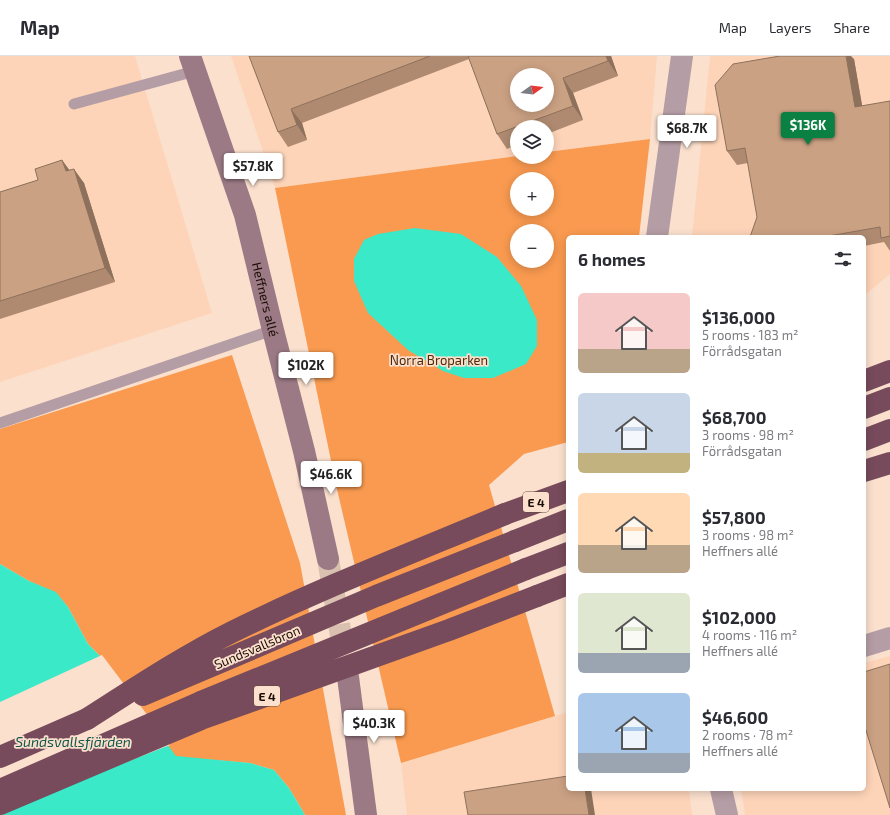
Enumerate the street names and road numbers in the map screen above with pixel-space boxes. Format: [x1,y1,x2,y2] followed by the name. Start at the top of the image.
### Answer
[249,260,282,338] street label: Heffners allé
[523,492,549,512] road number: E 4
[212,622,302,672] street label: Sundsvallsbron
[254,686,280,706] road number: E 4

